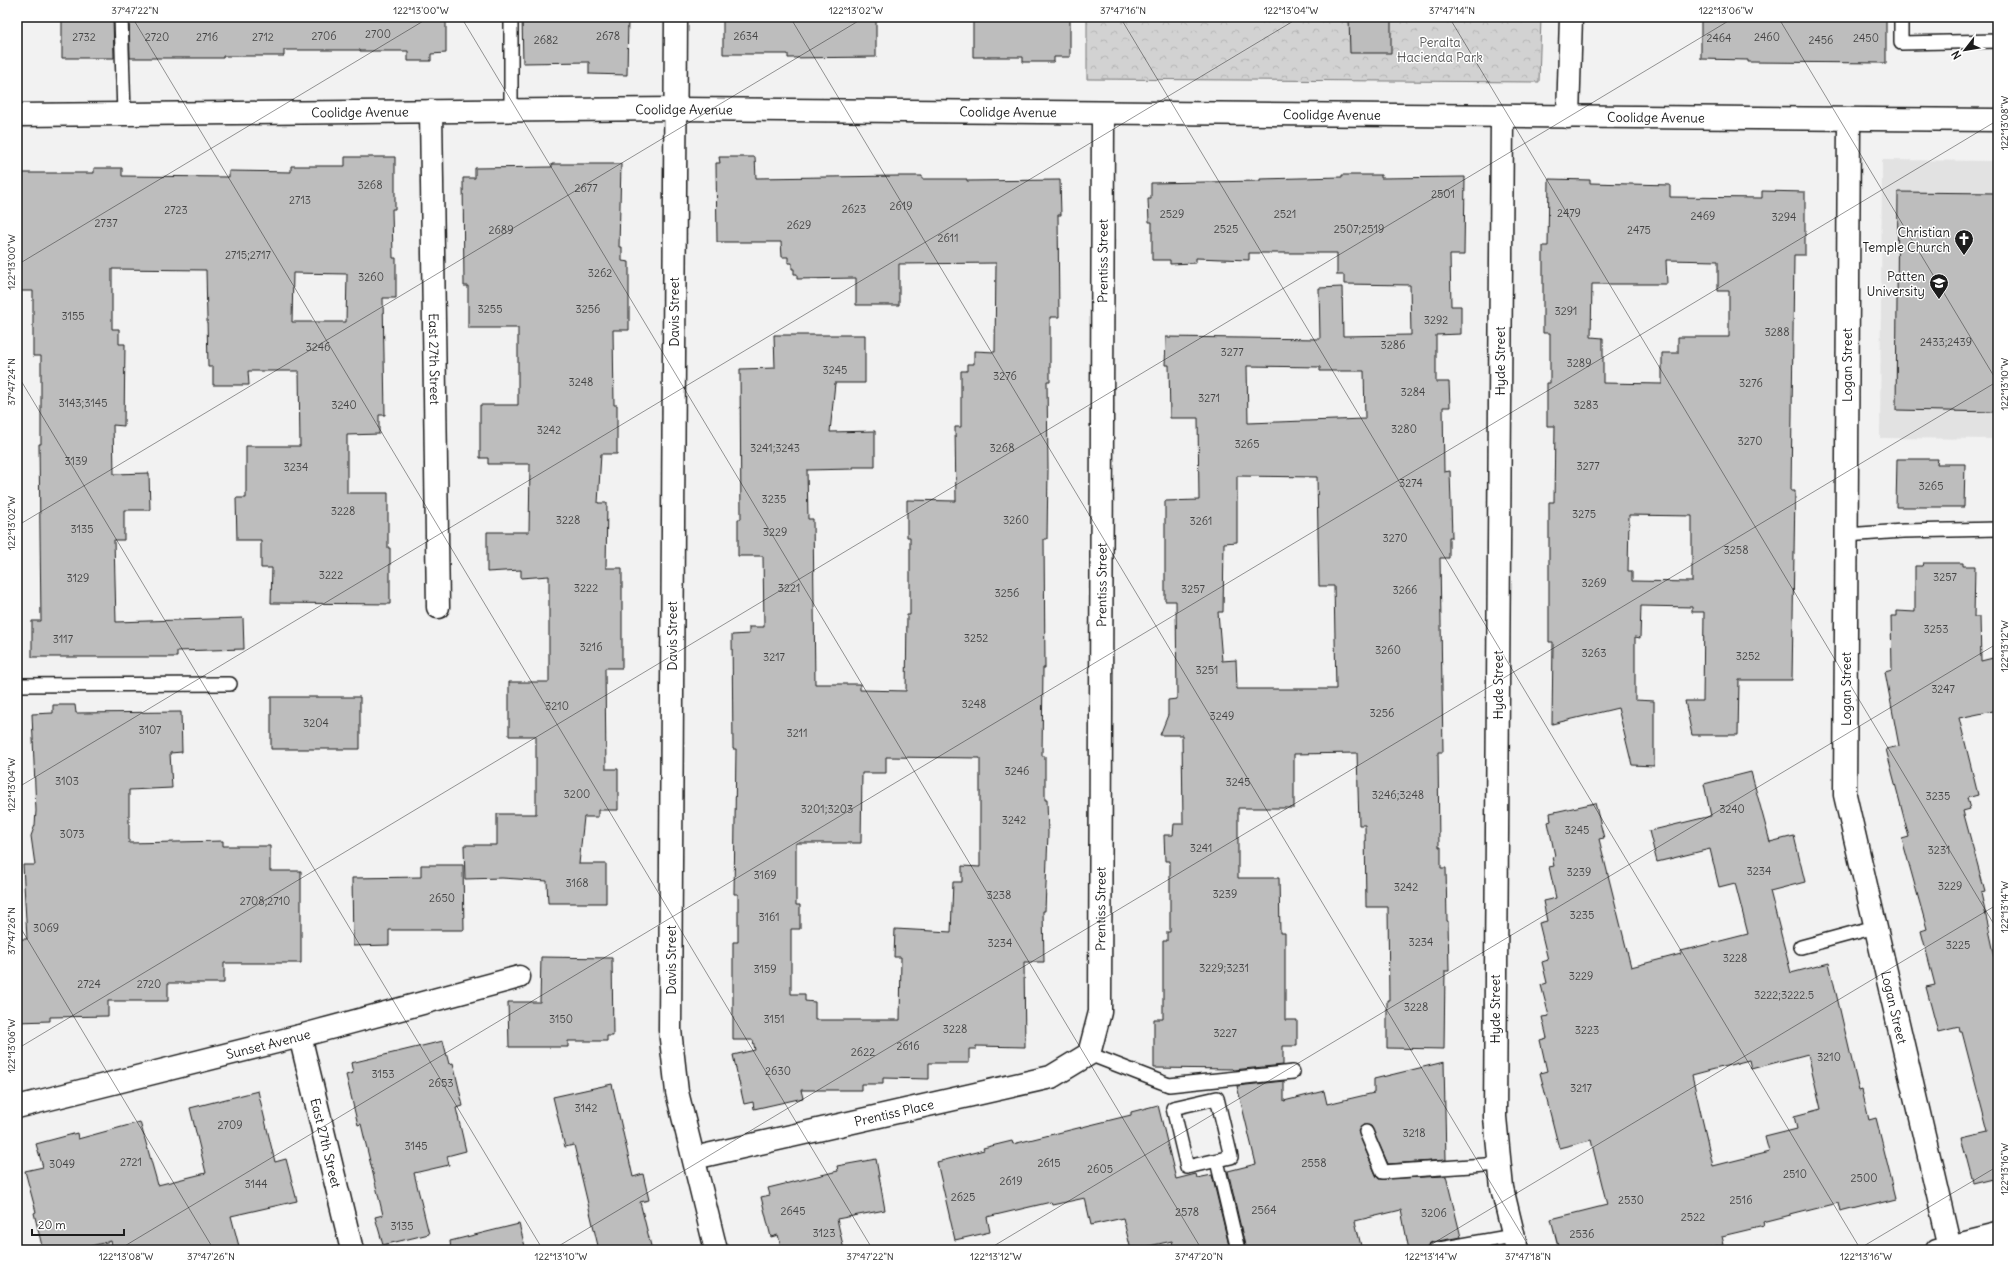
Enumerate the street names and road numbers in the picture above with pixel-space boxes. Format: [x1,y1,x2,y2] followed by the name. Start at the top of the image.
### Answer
[635,101,733,118] street label: Coolidge Avenue
[311,103,409,121] street label: Coolidge Avenue
[959,103,1057,121] street label: Coolidge Avenue
[1283,106,1381,124] street label: Coolidge Avenue
[1607,109,1705,127] street label: Coolidge Avenue
[1094,218,1112,303] street label: Prentiss Street
[666,277,683,347] street label: Davis Street
[425,313,443,405] street label: East 27th Street
[1492,326,1509,396] street label: Hyde Street
[1839,327,1856,402] street label: Logan Street
[1093,542,1111,627] street label: Prentiss Street
[664,601,681,671] street label: Davis Street
[1490,650,1507,720] street label: Hyde Street
[1838,651,1855,726] street label: Logan Street
[1092,866,1109,951] street label: Prentiss Street
[663,925,680,995] street label: Davis Street
[1877,969,1911,1046] street label: Logan Street
[1487,974,1504,1044] street label: Hyde Street
[224,1026,312,1063] street label: Sunset Avenue
[853,1096,935,1130] street label: Prentiss Place
[306,1097,345,1190] street label: East 27th Street

